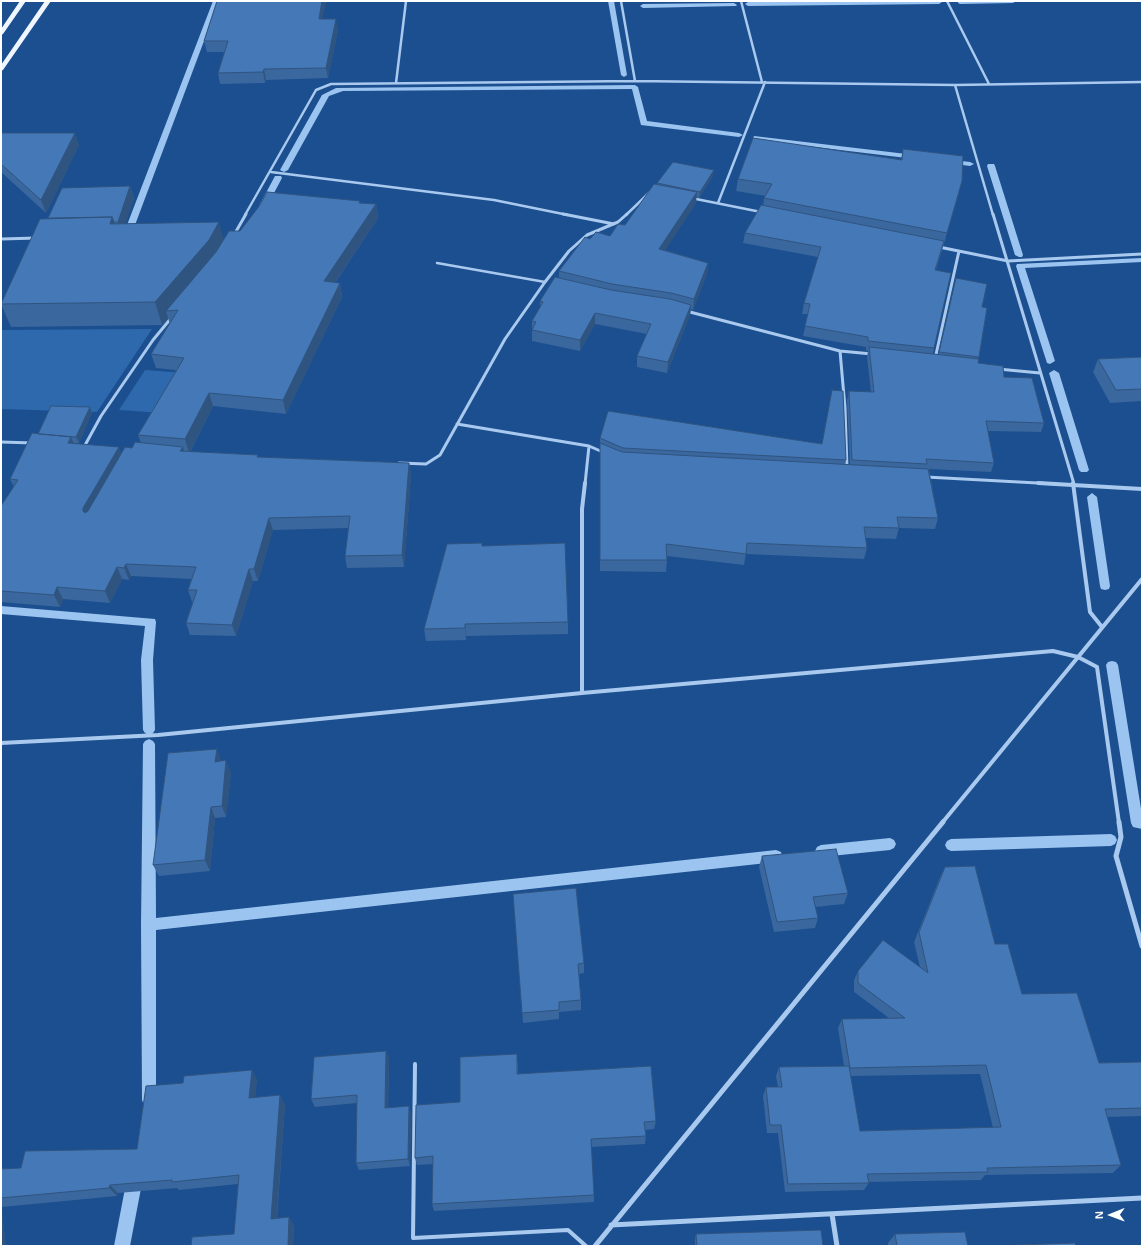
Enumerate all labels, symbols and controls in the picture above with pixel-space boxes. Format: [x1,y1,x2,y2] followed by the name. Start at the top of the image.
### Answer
[1091,1195,1131,1235] north arrow
[1093,1211,1105,1219] text: N

